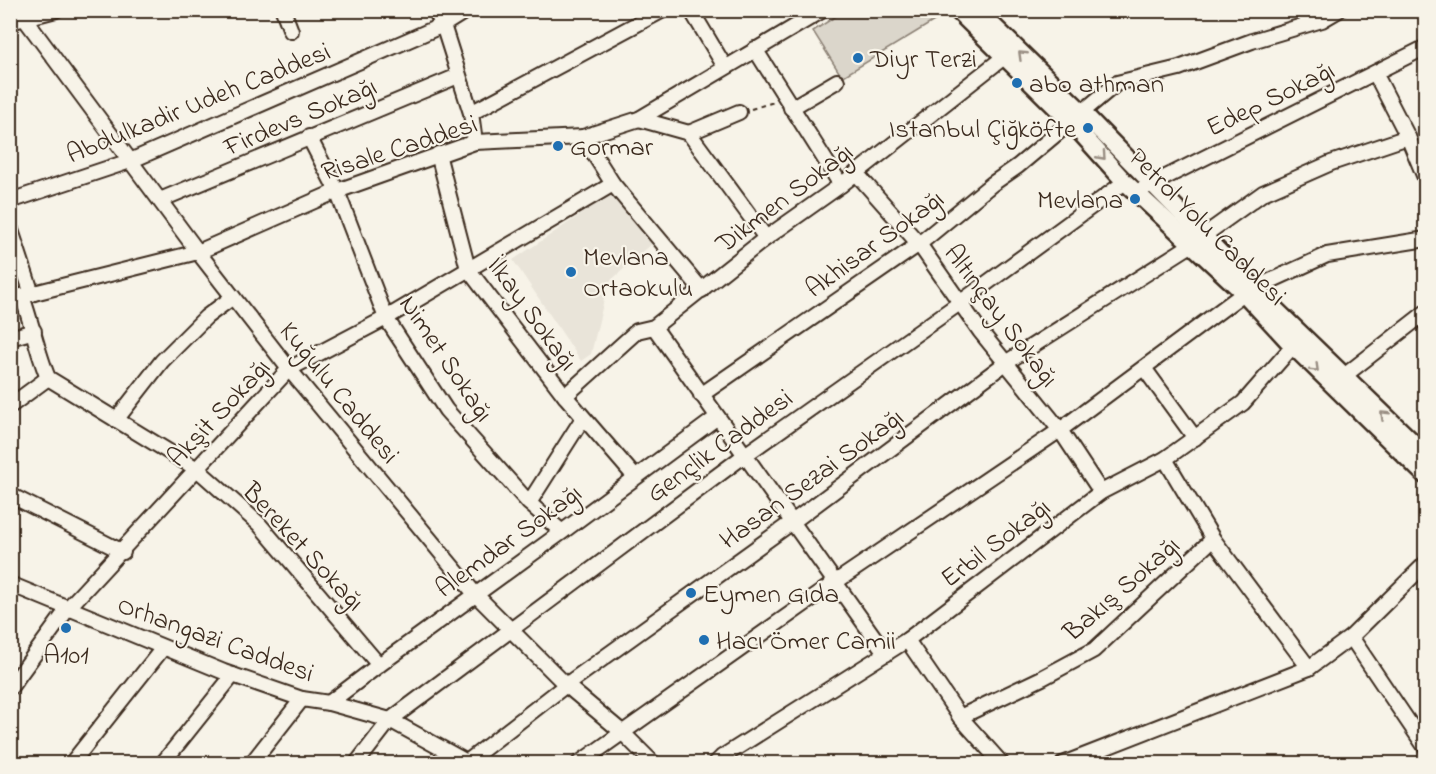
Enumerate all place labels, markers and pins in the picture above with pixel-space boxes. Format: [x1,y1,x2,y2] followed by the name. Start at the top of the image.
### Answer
[869,41,977,80] place label: Diyr Terzi
[851,51,865,65] marker: Diyr Terzi
[1029,66,1164,105] place label: abo athman
[1010,76,1024,90] marker: abo athman
[889,111,1077,150] place label: Istanbul Çiğköfte
[1081,121,1095,135] marker: Istanbul Çiğköfte
[570,129,654,168] place label: Gormar
[551,139,565,153] marker: Gormar
[1037,182,1123,221] place label: Mevlana
[1128,192,1142,206] marker: Mevlana
[583,239,693,309] place label: Mevlana Ortaokulu
[564,265,578,279] marker: Mevlana Ortaokulu
[703,576,839,615] place label: Eymen Gıda
[684,586,698,600] marker: Eymen Gıda
[59,621,73,635] marker: A101
[716,623,896,662] place label: Hacı Ömer Camii
[697,633,711,647] marker: Hacı Ömer Camii
[43,637,89,676] place label: A101

